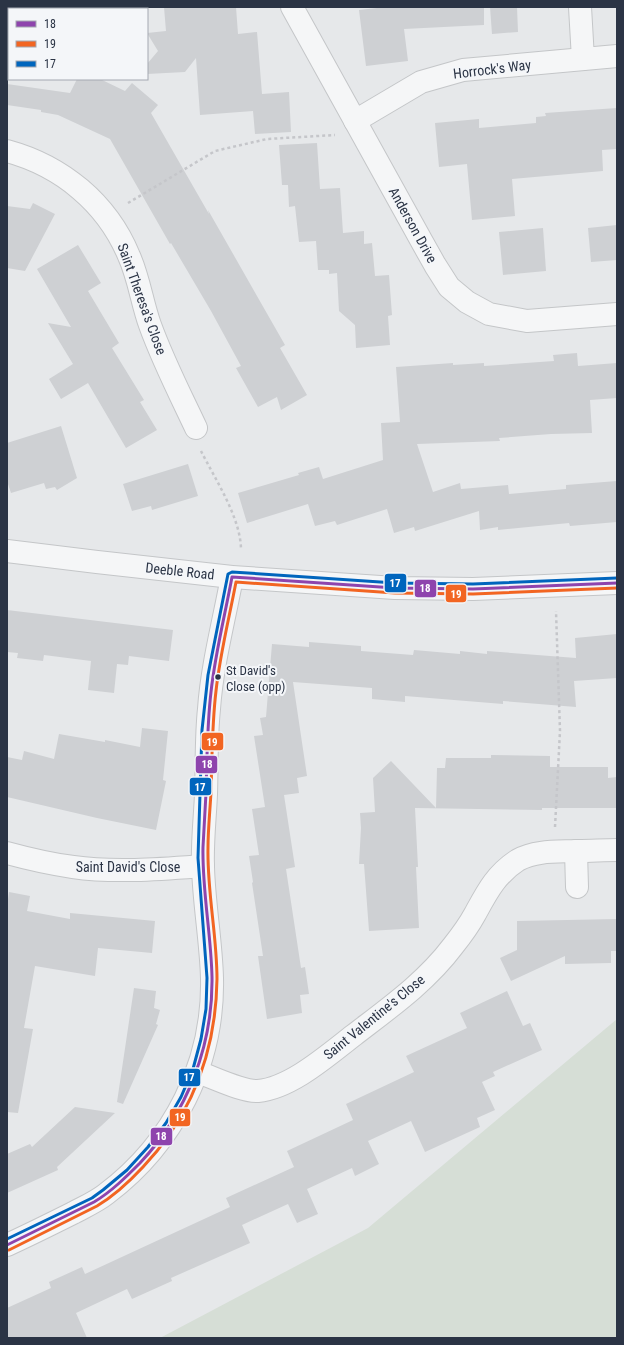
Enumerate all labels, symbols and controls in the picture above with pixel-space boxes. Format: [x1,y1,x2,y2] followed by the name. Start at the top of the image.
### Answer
[8,8,148,80] legend
[44,17,56,31] text: 18
[44,37,56,51] text: 19
[452,56,532,82] street label: Horrock's Way
[44,57,56,71] text: 17
[386,184,441,266] street label: Anderson Drive
[114,241,170,357] street label: Saint Theresa's Close
[145,559,215,583] street label: Deeble Road
[384,573,407,593] line badge: 17
[389,577,401,590] text: 17
[414,579,437,598] line badge: 18
[419,582,431,595] text: 18
[445,584,467,603] line badge: 19
[450,588,462,601] text: 19
[226,663,285,694] place label: St David's Close (opp)
[213,672,223,682] marker: St David's Close (opp)
[201,732,224,751] line badge: 19
[206,736,218,749] text: 19
[195,755,218,774] line badge: 18
[201,758,213,771] text: 18
[189,777,212,796] line badge: 17
[194,781,206,794] text: 17
[76,859,181,875] street label: Saint David's Close
[320,971,428,1063] street label: Saint Valentine's Close
[178,1068,201,1087] line badge: 17
[183,1071,195,1084] text: 17
[169,1108,191,1127] line badge: 19
[174,1111,186,1124] text: 19
[150,1127,173,1146] line badge: 18
[155,1130,167,1143] text: 18

